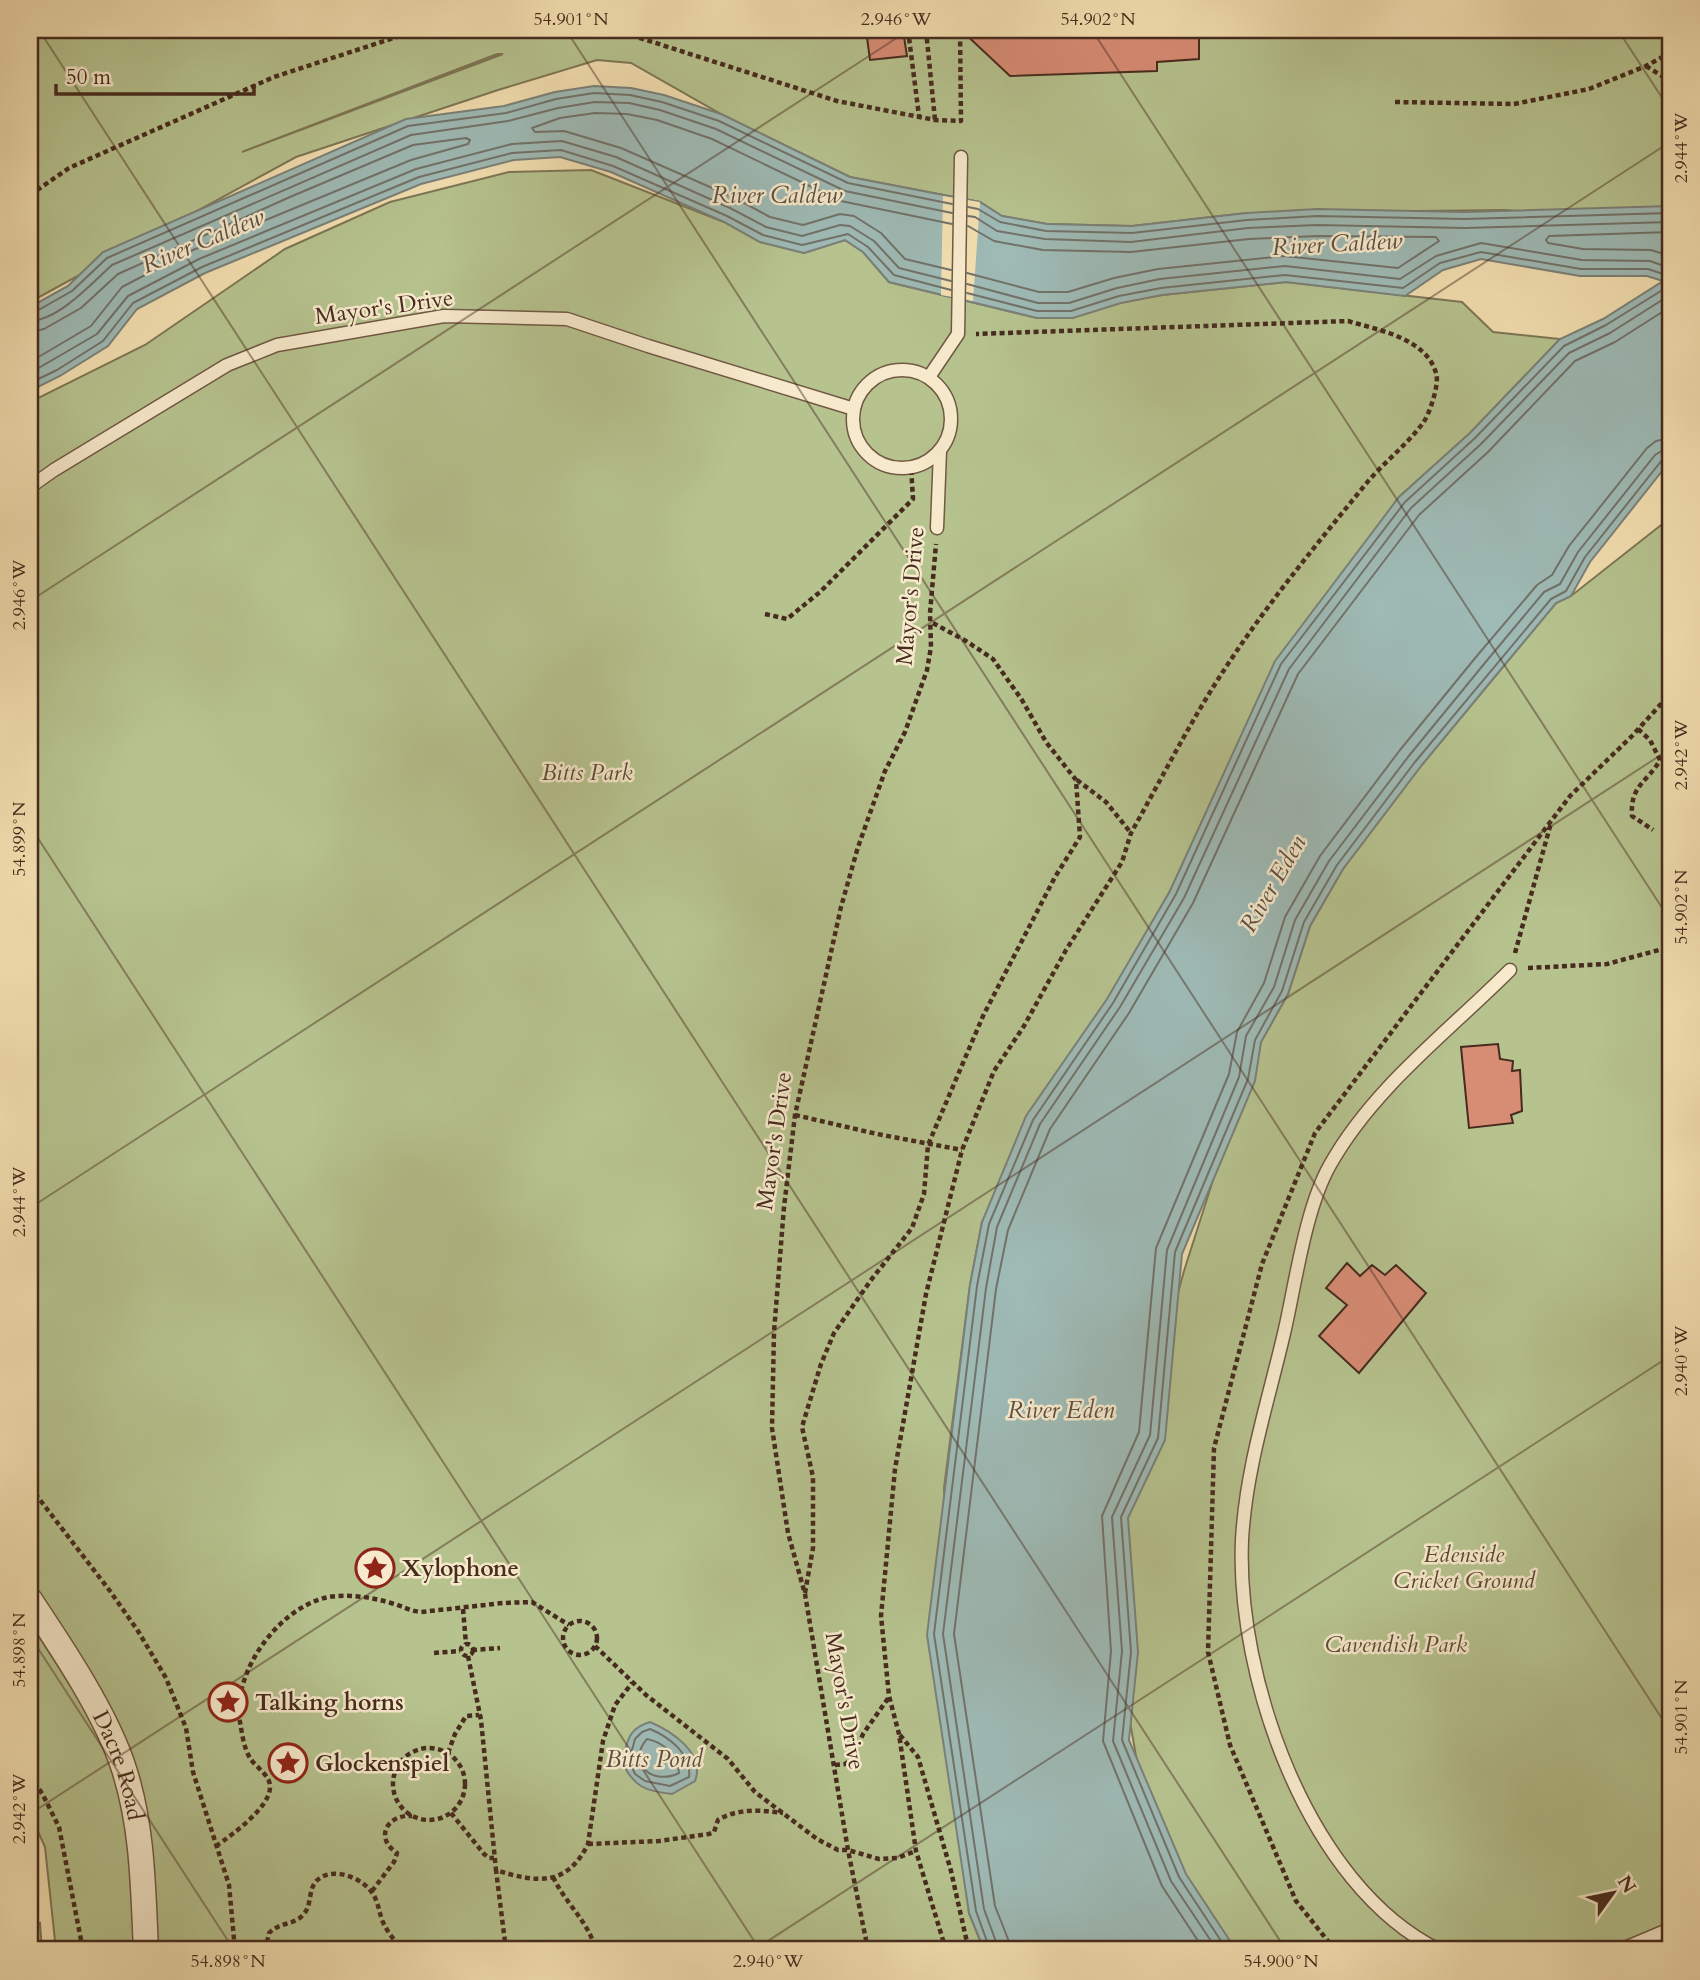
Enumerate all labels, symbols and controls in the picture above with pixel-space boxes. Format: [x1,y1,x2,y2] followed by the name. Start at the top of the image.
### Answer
[533,7,609,32] text: 54.901°N
[861,7,931,32] text: 2.946°W
[1060,7,1136,32] text: 54.902°N
[56,52,254,96] scale bar
[66,63,111,92] text: 50 m
[1669,113,1694,183] text: 2.944°W
[712,179,843,212] water label: River Caldew
[136,200,270,282] water label: River Caldew
[1271,224,1403,264] water label: River Caldew
[313,282,455,332] street label: Mayor's Drive
[888,525,932,667] street label: Mayor's Drive
[7,560,32,630] text: 2.946°W
[1669,720,1694,790] text: 2.942°W
[541,757,633,788] park label: Bitts Park
[7,801,32,877] text: 54.899°N
[1232,829,1314,939] water label: River Eden
[1669,869,1694,945] text: 54.902°N
[749,1070,799,1212] street label: Mayor's Drive
[7,1167,32,1237] text: 2.944°W
[1669,1326,1694,1396] text: 2.940°W
[1008,1394,1115,1427] water label: River Eden
[1393,1539,1536,1596] park label: Edenside Cricket Ground
[354,1547,396,1589] place icon: Xylophone
[402,1553,519,1584] place label: Xylophone
[7,1612,32,1688] text: 54.898°N
[1325,1629,1468,1660] park label: Cavendish Park
[818,1630,872,1772] street label: Mayor's Drive
[1669,1679,1694,1755] text: 54.901°N
[207,1681,249,1723] place icon: Talking horns
[255,1687,404,1718] place label: Talking horns
[85,1705,152,1823] street label: Dacre Road
[267,1742,309,1784] place icon: Glockenspiel
[605,1743,704,1776] water label: Bitts Pond
[315,1748,449,1779] place label: Glockenspiel
[7,1774,32,1844] text: 2.942°W
[1578,1857,1648,1927] north arrow
[1611,1870,1642,1899] text: N
[190,1949,266,1974] text: 54.898°N
[733,1949,803,1974] text: 2.940°W
[1243,1949,1319,1974] text: 54.900°N

